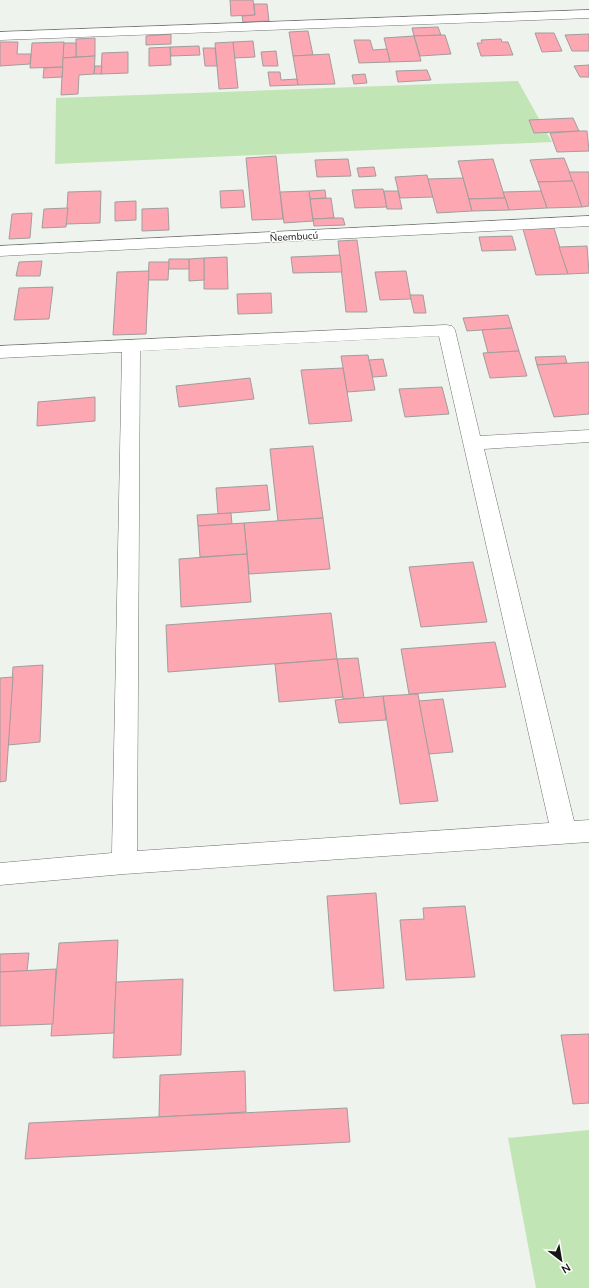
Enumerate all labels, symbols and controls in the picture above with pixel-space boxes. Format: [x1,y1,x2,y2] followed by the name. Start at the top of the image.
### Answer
[270,229,319,245] street label: Ñeembucú
[541,1240,581,1280] north arrow
[559,1260,573,1277] text: N

